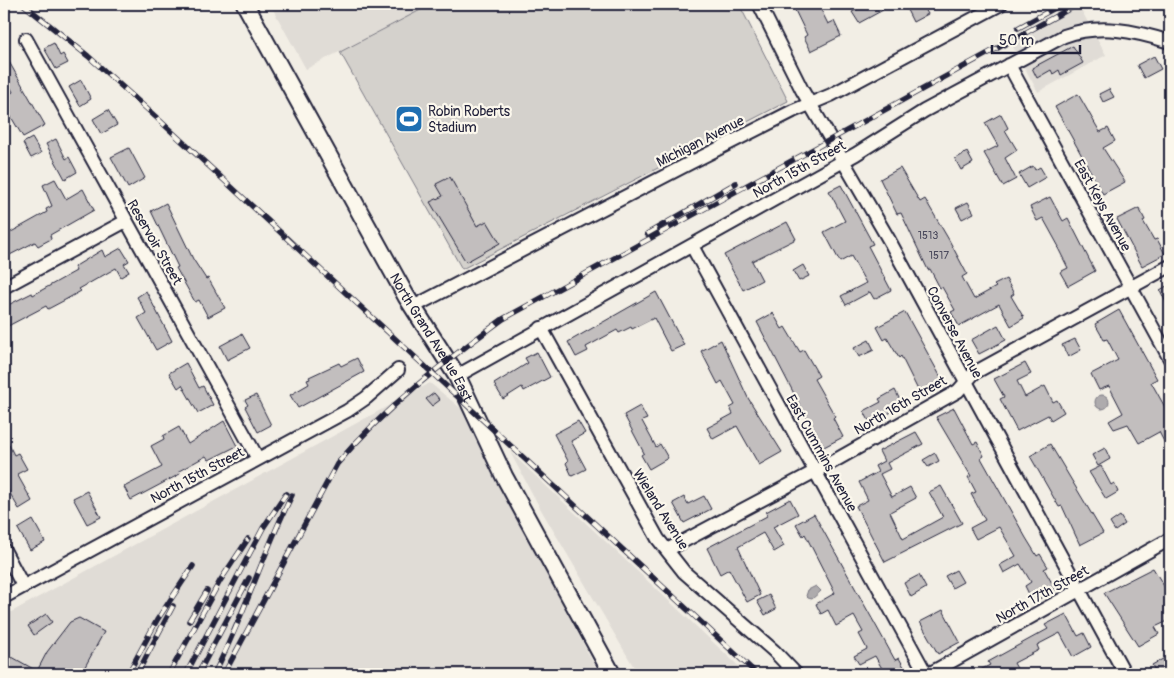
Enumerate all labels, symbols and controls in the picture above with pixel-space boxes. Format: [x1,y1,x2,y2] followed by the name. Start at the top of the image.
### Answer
[992,22,1079,54] scale bar
[999,31,1034,50] text: 50 m
[428,103,511,136] place label: Robin Roberts Stadium
[394,104,424,134] sports icon: Robin Roberts Stadium
[654,112,747,171] street label: Michigan Avenue
[750,137,849,202] street label: North 15th Street
[1070,156,1135,254] street label: East Keys Avenue
[123,197,186,288] street label: Reservoir Street
[918,229,938,242] house number: 1513
[929,249,949,262] house number: 1517
[386,270,476,405] street label: North Grand Avenue East
[923,283,986,381] street label: Converse Avenue
[851,372,950,439] street label: North 16th Street
[782,392,861,515] street label: East Cummins Avenue
[148,443,247,507] street label: North 15th Street
[629,466,692,553] street label: Wieland Avenue
[993,562,1092,627] street label: North 17th Street

